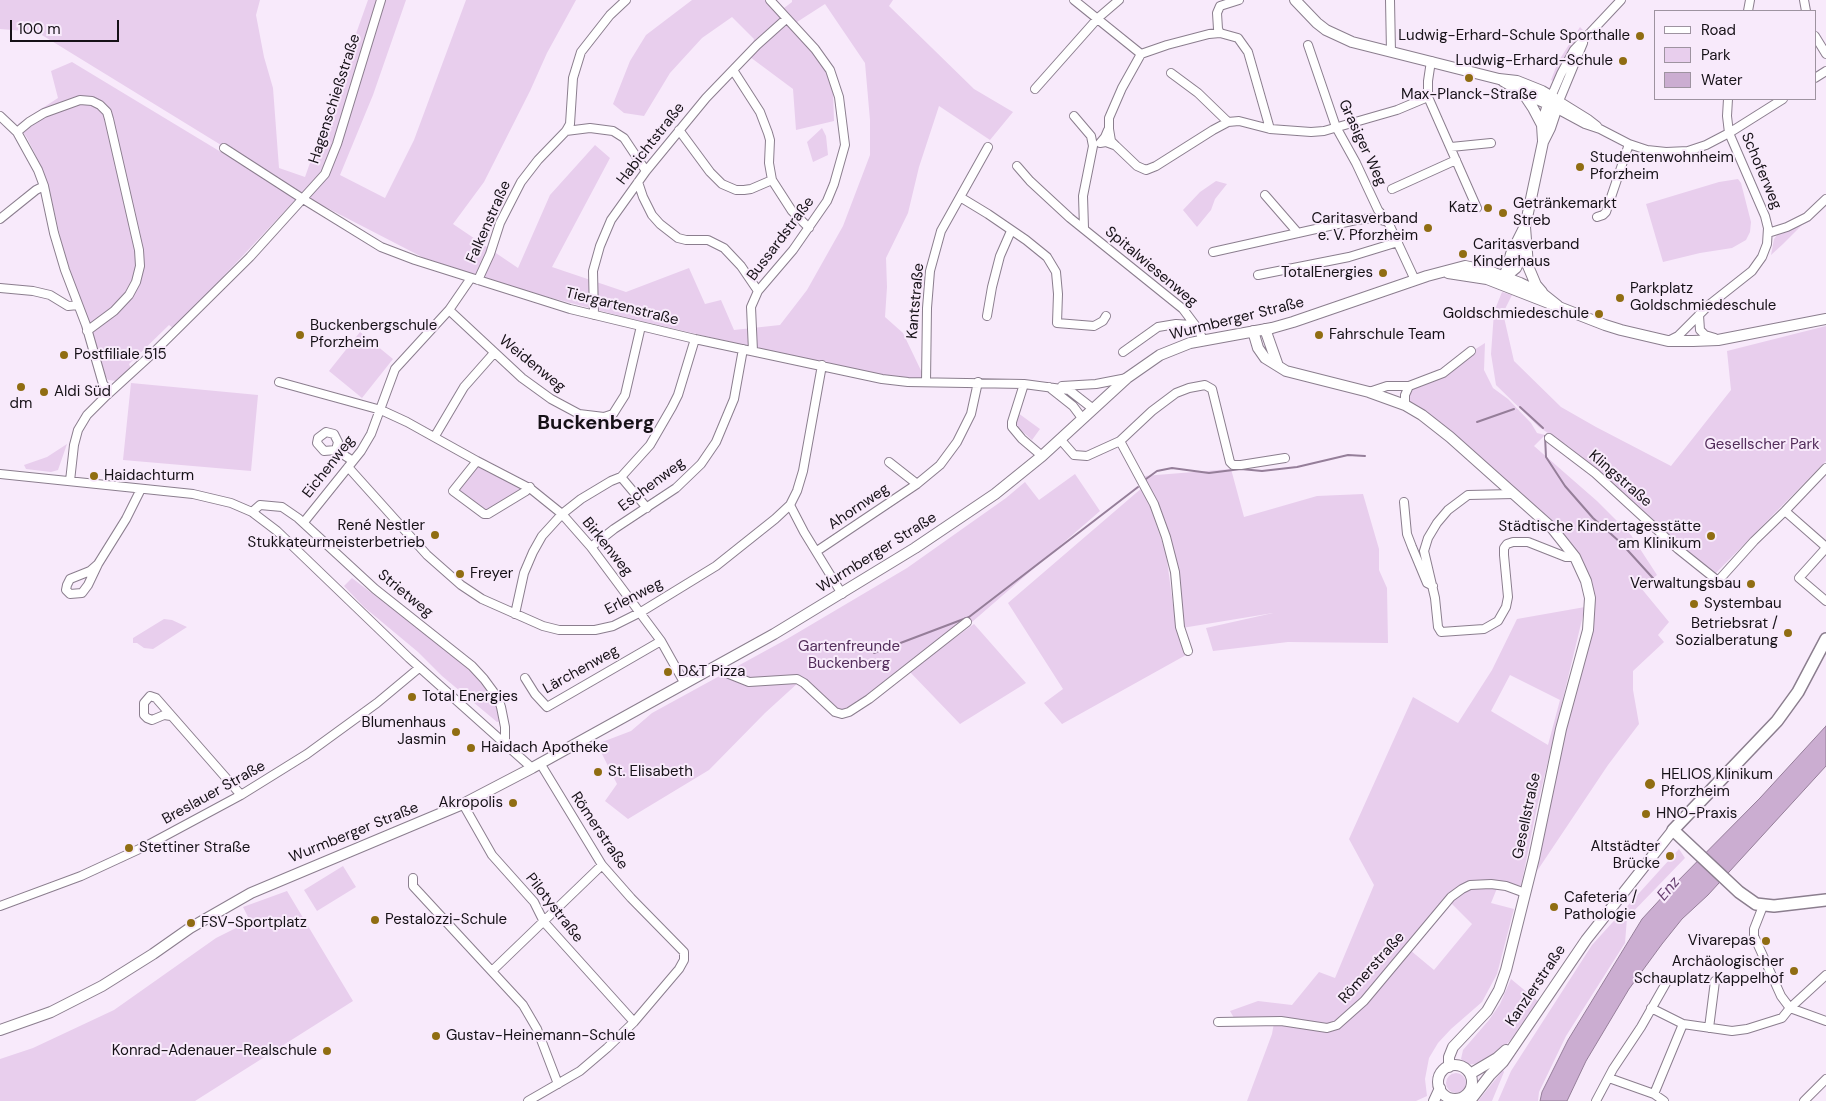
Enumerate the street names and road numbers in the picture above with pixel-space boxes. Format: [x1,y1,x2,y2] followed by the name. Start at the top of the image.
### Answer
[306,32,364,166] street label: Hagenschießstraße
[1334,97,1390,189] street label: Grasiger Weg
[613,99,689,189] street label: Habichtstraße
[1737,130,1785,212] street label: Schoferweg
[463,178,515,266] street label: Falkenstraße
[744,193,818,285] street label: Bussardstraße
[1101,223,1201,311] street label: Spitalwiesenweg
[904,262,928,340] street label: Kantstraße
[564,284,680,330] street label: Tiergartenstraße
[1168,294,1306,344] street label: Wurmberger Straße
[495,332,569,396] street label: Weidenweg
[299,432,359,502] street label: Eichenweg
[1585,447,1655,511] street label: Klingstraße
[615,454,689,516] street label: Eschenweg
[825,480,893,534] street label: Ahornweg
[814,509,940,597] street label: Wurmberger Straße
[578,514,636,580] street label: Birkenweg
[374,566,436,622] street label: Strietweg
[602,575,666,619] street label: Erlenweg
[540,642,622,698] street label: Lärchenweg
[159,757,269,829] street label: Breslauer Straße
[1509,771,1545,861] street label: Gesellstraße
[566,789,632,873] street label: Römerstraße
[287,799,421,867] street label: Wurmberger Straße
[521,870,587,946] street label: Pilotystraße
[1335,929,1409,1007] street label: Römerstraße
[1502,942,1570,1030] street label: Kanzlerstraße

